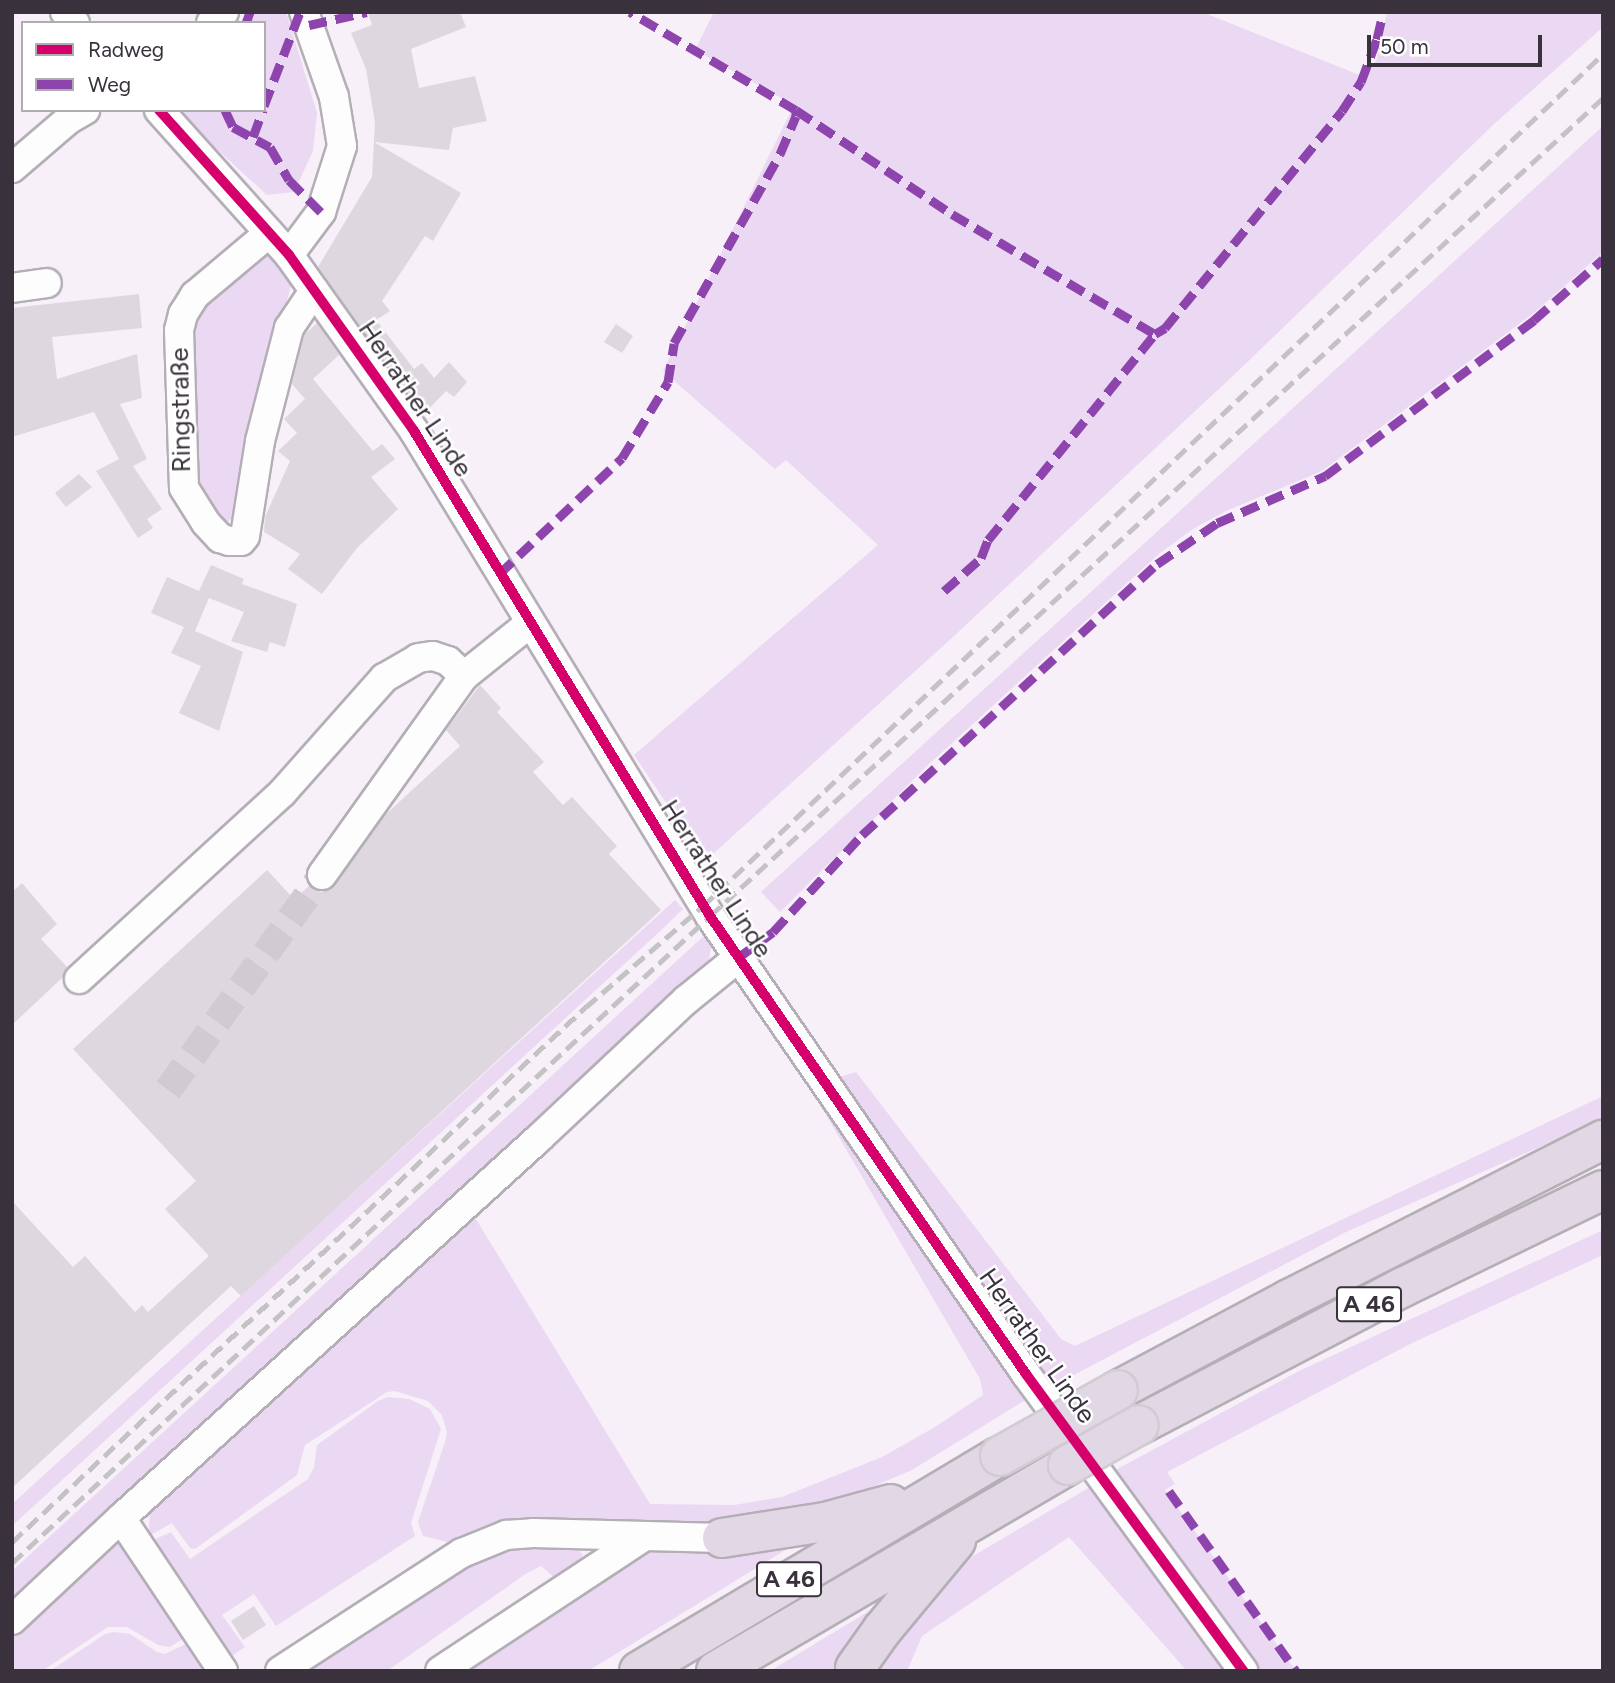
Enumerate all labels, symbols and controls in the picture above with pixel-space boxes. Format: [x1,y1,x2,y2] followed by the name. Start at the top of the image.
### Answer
[21,21,266,112] legend
[1370,21,1545,65] scale bar
[1380,34,1429,59] text: 50 m
[88,37,164,62] text: Radweg
[88,72,131,97] text: Weg
[351,315,479,483] street label: Herrather Linde
[164,347,198,473] street label: Ringstraße
[653,794,779,964] street label: Herrather Linde
[972,1263,1102,1429] street label: Herrather Linde
[1336,1284,1402,1324] road number: A 46
[756,1559,822,1600] road number: A 46

